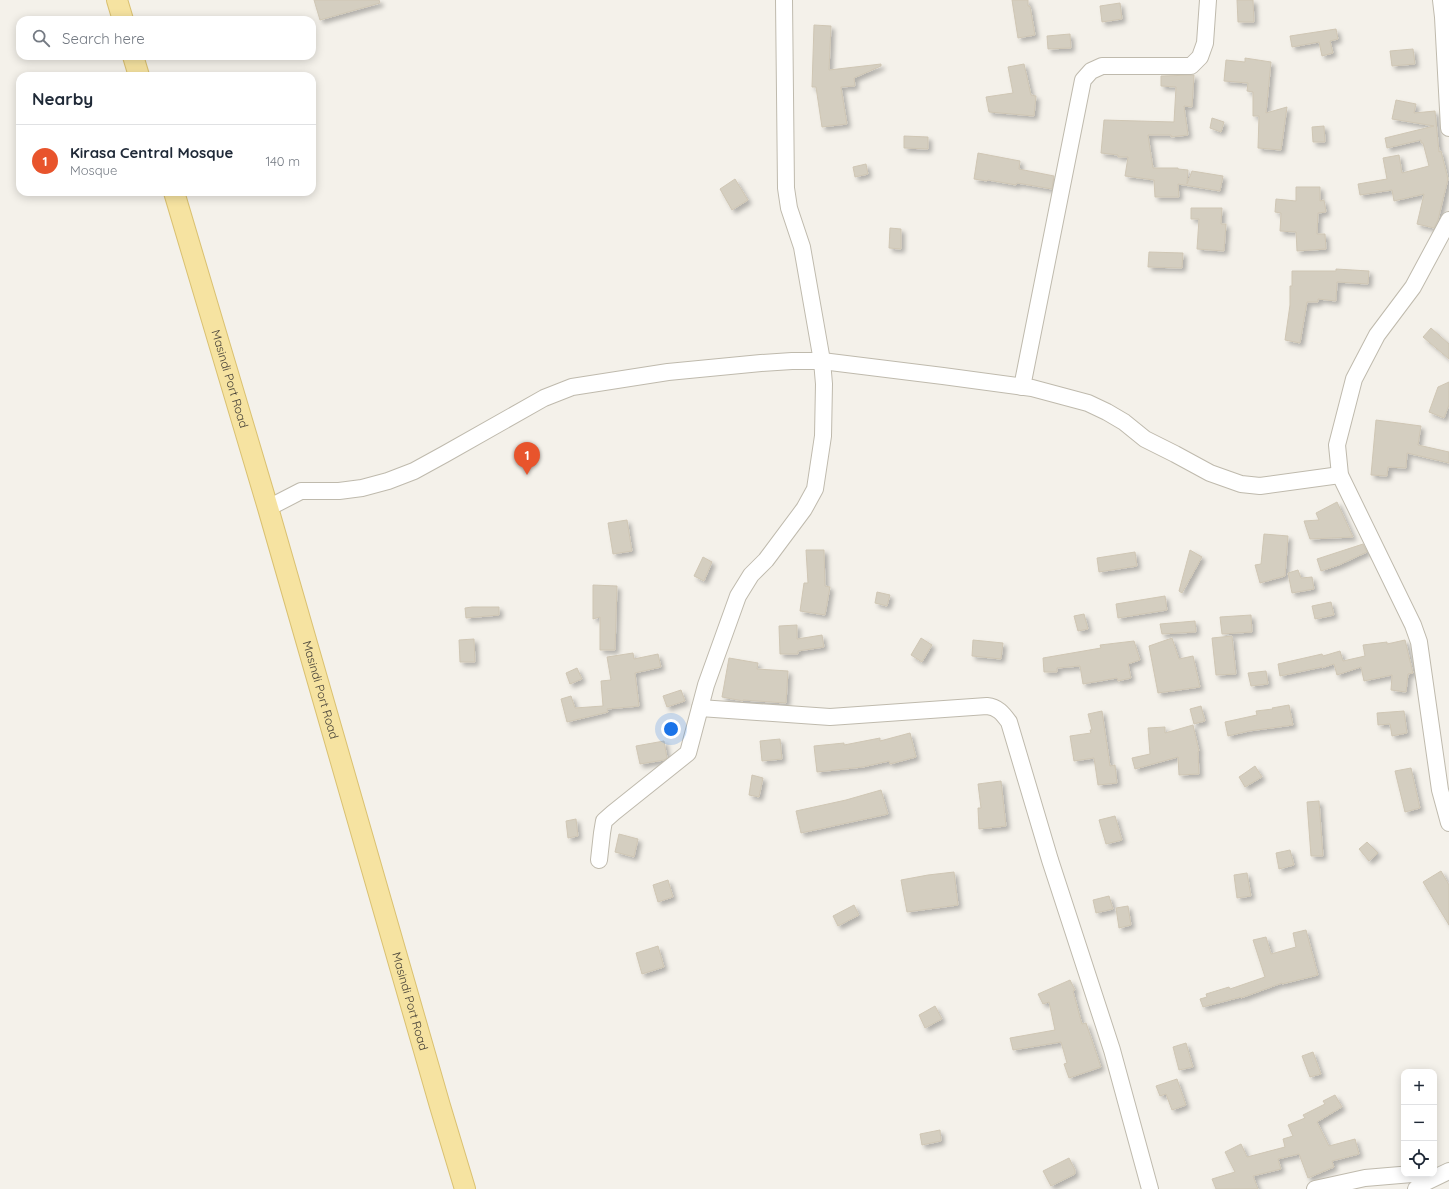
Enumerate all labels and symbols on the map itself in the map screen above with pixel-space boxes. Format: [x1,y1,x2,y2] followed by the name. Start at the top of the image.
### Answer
[208,328,252,430] street label: Masindi Port Road
[514,442,540,475] pin: 1
[300,639,342,741] street label: Masindi Port Road
[661,719,681,739] your location
[389,950,432,1052] street label: Masindi Port Road

